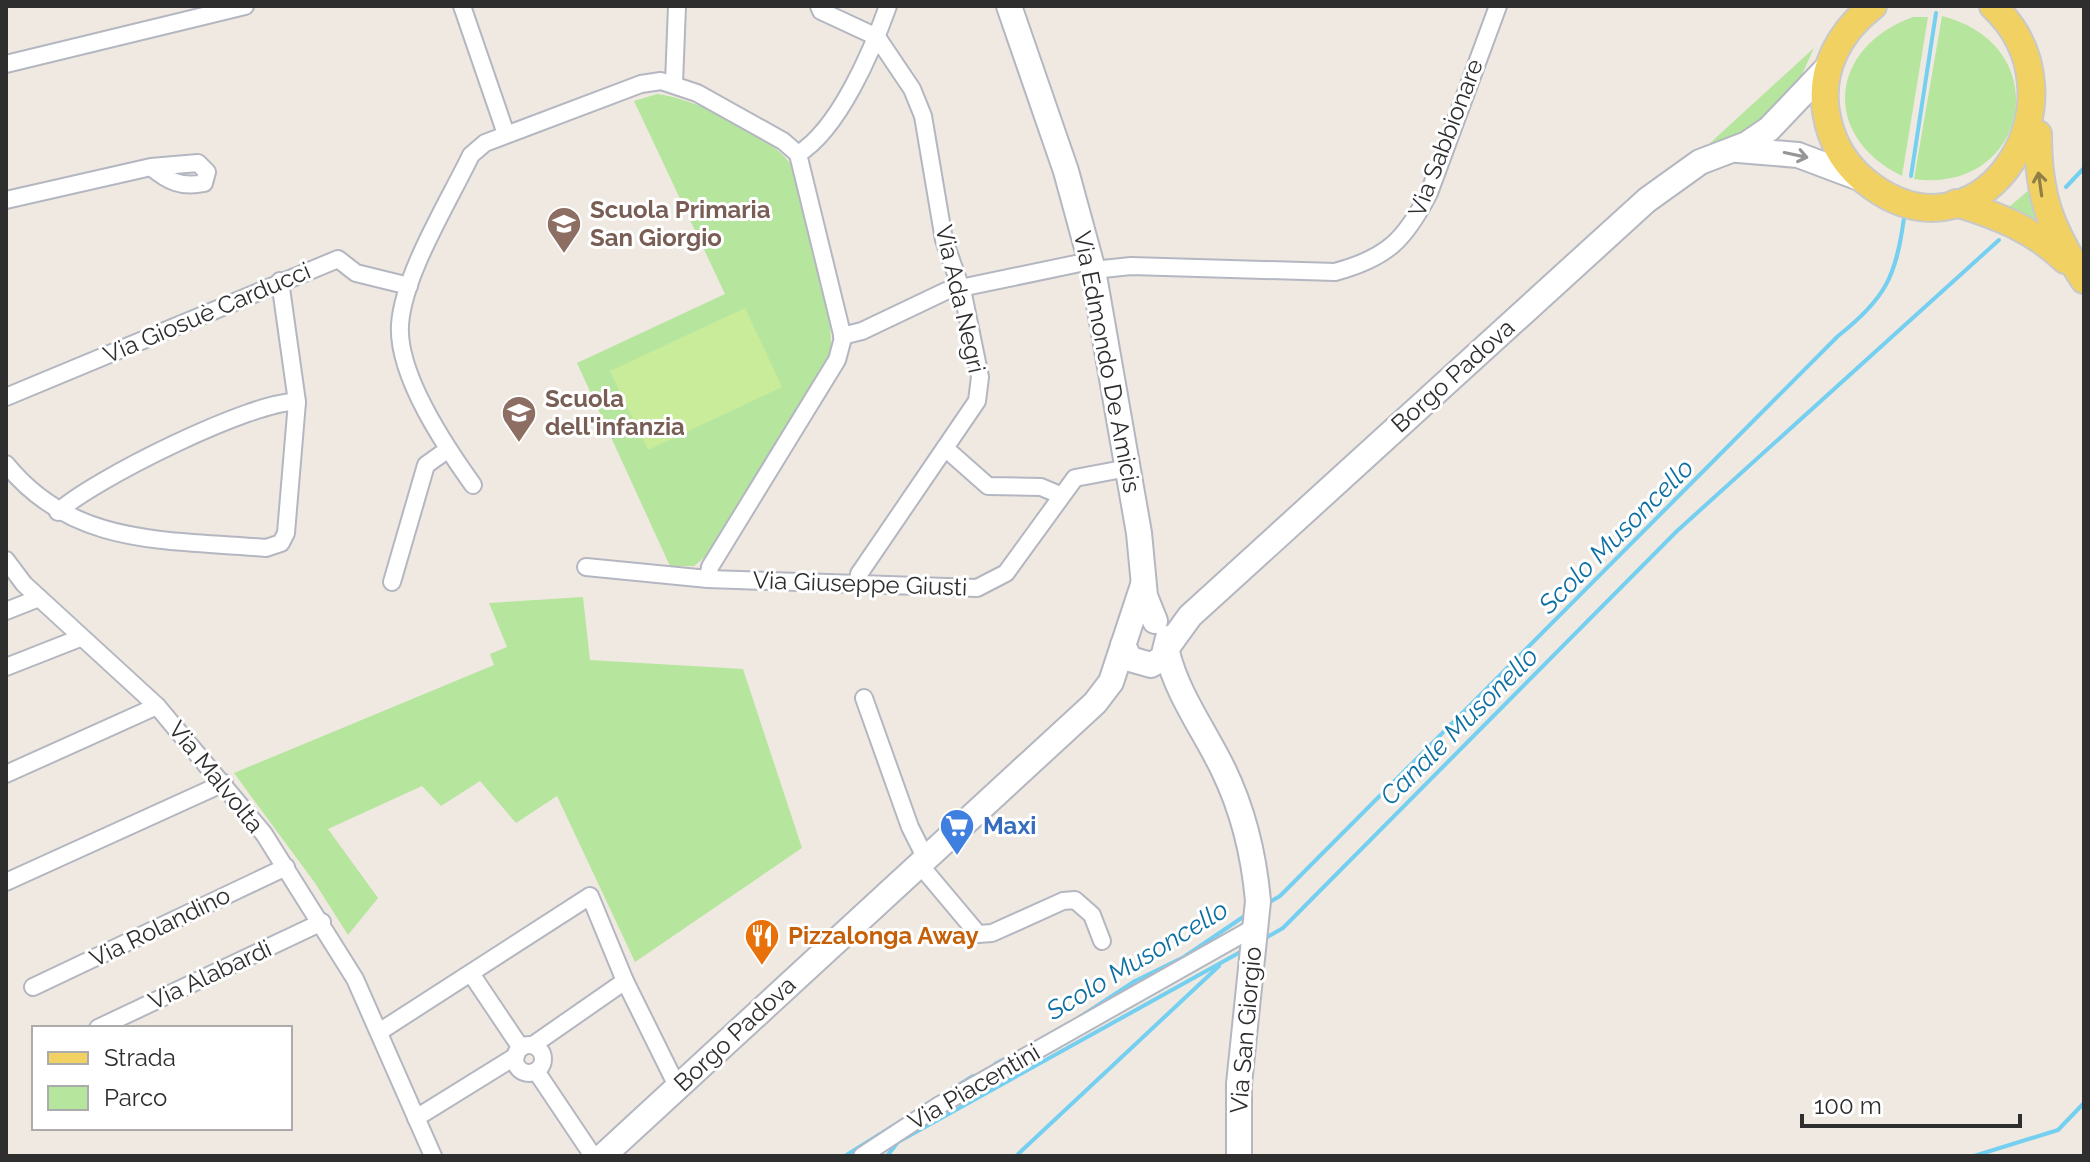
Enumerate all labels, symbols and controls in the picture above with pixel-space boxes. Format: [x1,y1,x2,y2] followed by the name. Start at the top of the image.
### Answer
[1402,55,1489,221] street label: Via Sabbionare
[1783,148,1809,163] one-way arrow
[2032,172,2047,198] one-way arrow
[590,195,771,252] place label: Scuola Primaria San Giorgio
[545,205,583,255] school or university icon: Scuola Primaria San Giorgio
[929,222,992,376] street label: Via Ada Negri
[1068,229,1147,495] street label: Via Edmondo De Amicis
[99,256,315,369] street label: Via Giosuè Carducci
[1385,313,1520,439] street label: Borgo Padova
[545,384,685,441] place label: Scuola dell'infanzia
[500,394,538,444] school or university icon: Scuola dell'infanzia
[1532,453,1699,620] water label: Scolo Musoncello
[752,565,968,602] street label: Via Giuseppe Giusti
[1374,641,1544,811] water label: Canale Musonello
[163,715,270,838] street label: Via Malvolta
[938,807,976,857] supermarket icon: Maxi
[983,811,1036,840] place label: Maxi
[85,880,235,973] street label: Via Rolandino
[1040,894,1233,1026] water label: Scolo Musoncello
[743,917,781,967] restaurant icon: Pizzalonga Away
[788,921,979,950] place label: Pizzalonga Away
[144,934,276,1016] street label: Via Alabardi
[1224,945,1267,1115] street label: Via San Giorgio
[668,970,802,1097] street label: Borgo Padova
[32,1026,292,1130] legend
[903,1037,1045,1136] street label: Via Piacentini
[104,1043,176,1072] text: Strada
[1802,1078,2020,1128] scale bar
[104,1083,167,1112] text: Parco
[1814,1091,1882,1120] text: 100 m

